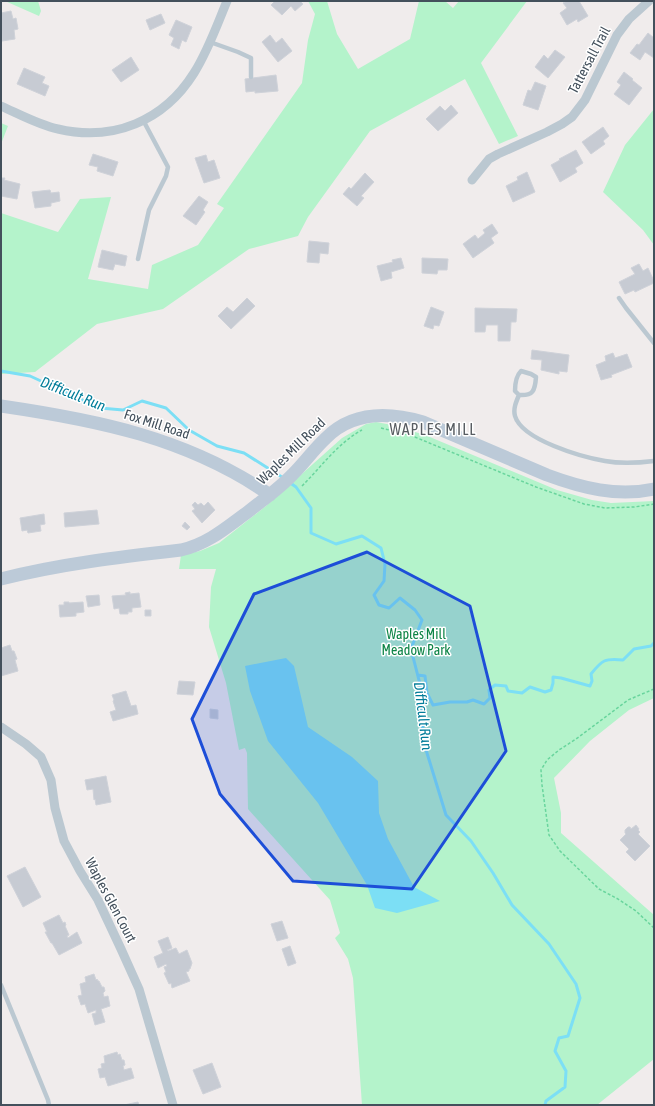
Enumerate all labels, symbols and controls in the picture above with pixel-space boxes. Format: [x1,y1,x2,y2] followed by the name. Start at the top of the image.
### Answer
[565,24,613,96] street label: Tattersall Trail
[38,373,108,414] water label: Difficult Run
[122,406,192,442] street label: Fox Mill Road
[254,415,328,487] street label: Waples Mill Road
[389,420,477,438] district label: WAPLES MILL
[382,626,450,658] park label: Waples Mill Meadow Park
[411,681,436,751] water label: Difficult Run
[82,855,140,945] street label: Waples Glen Court

